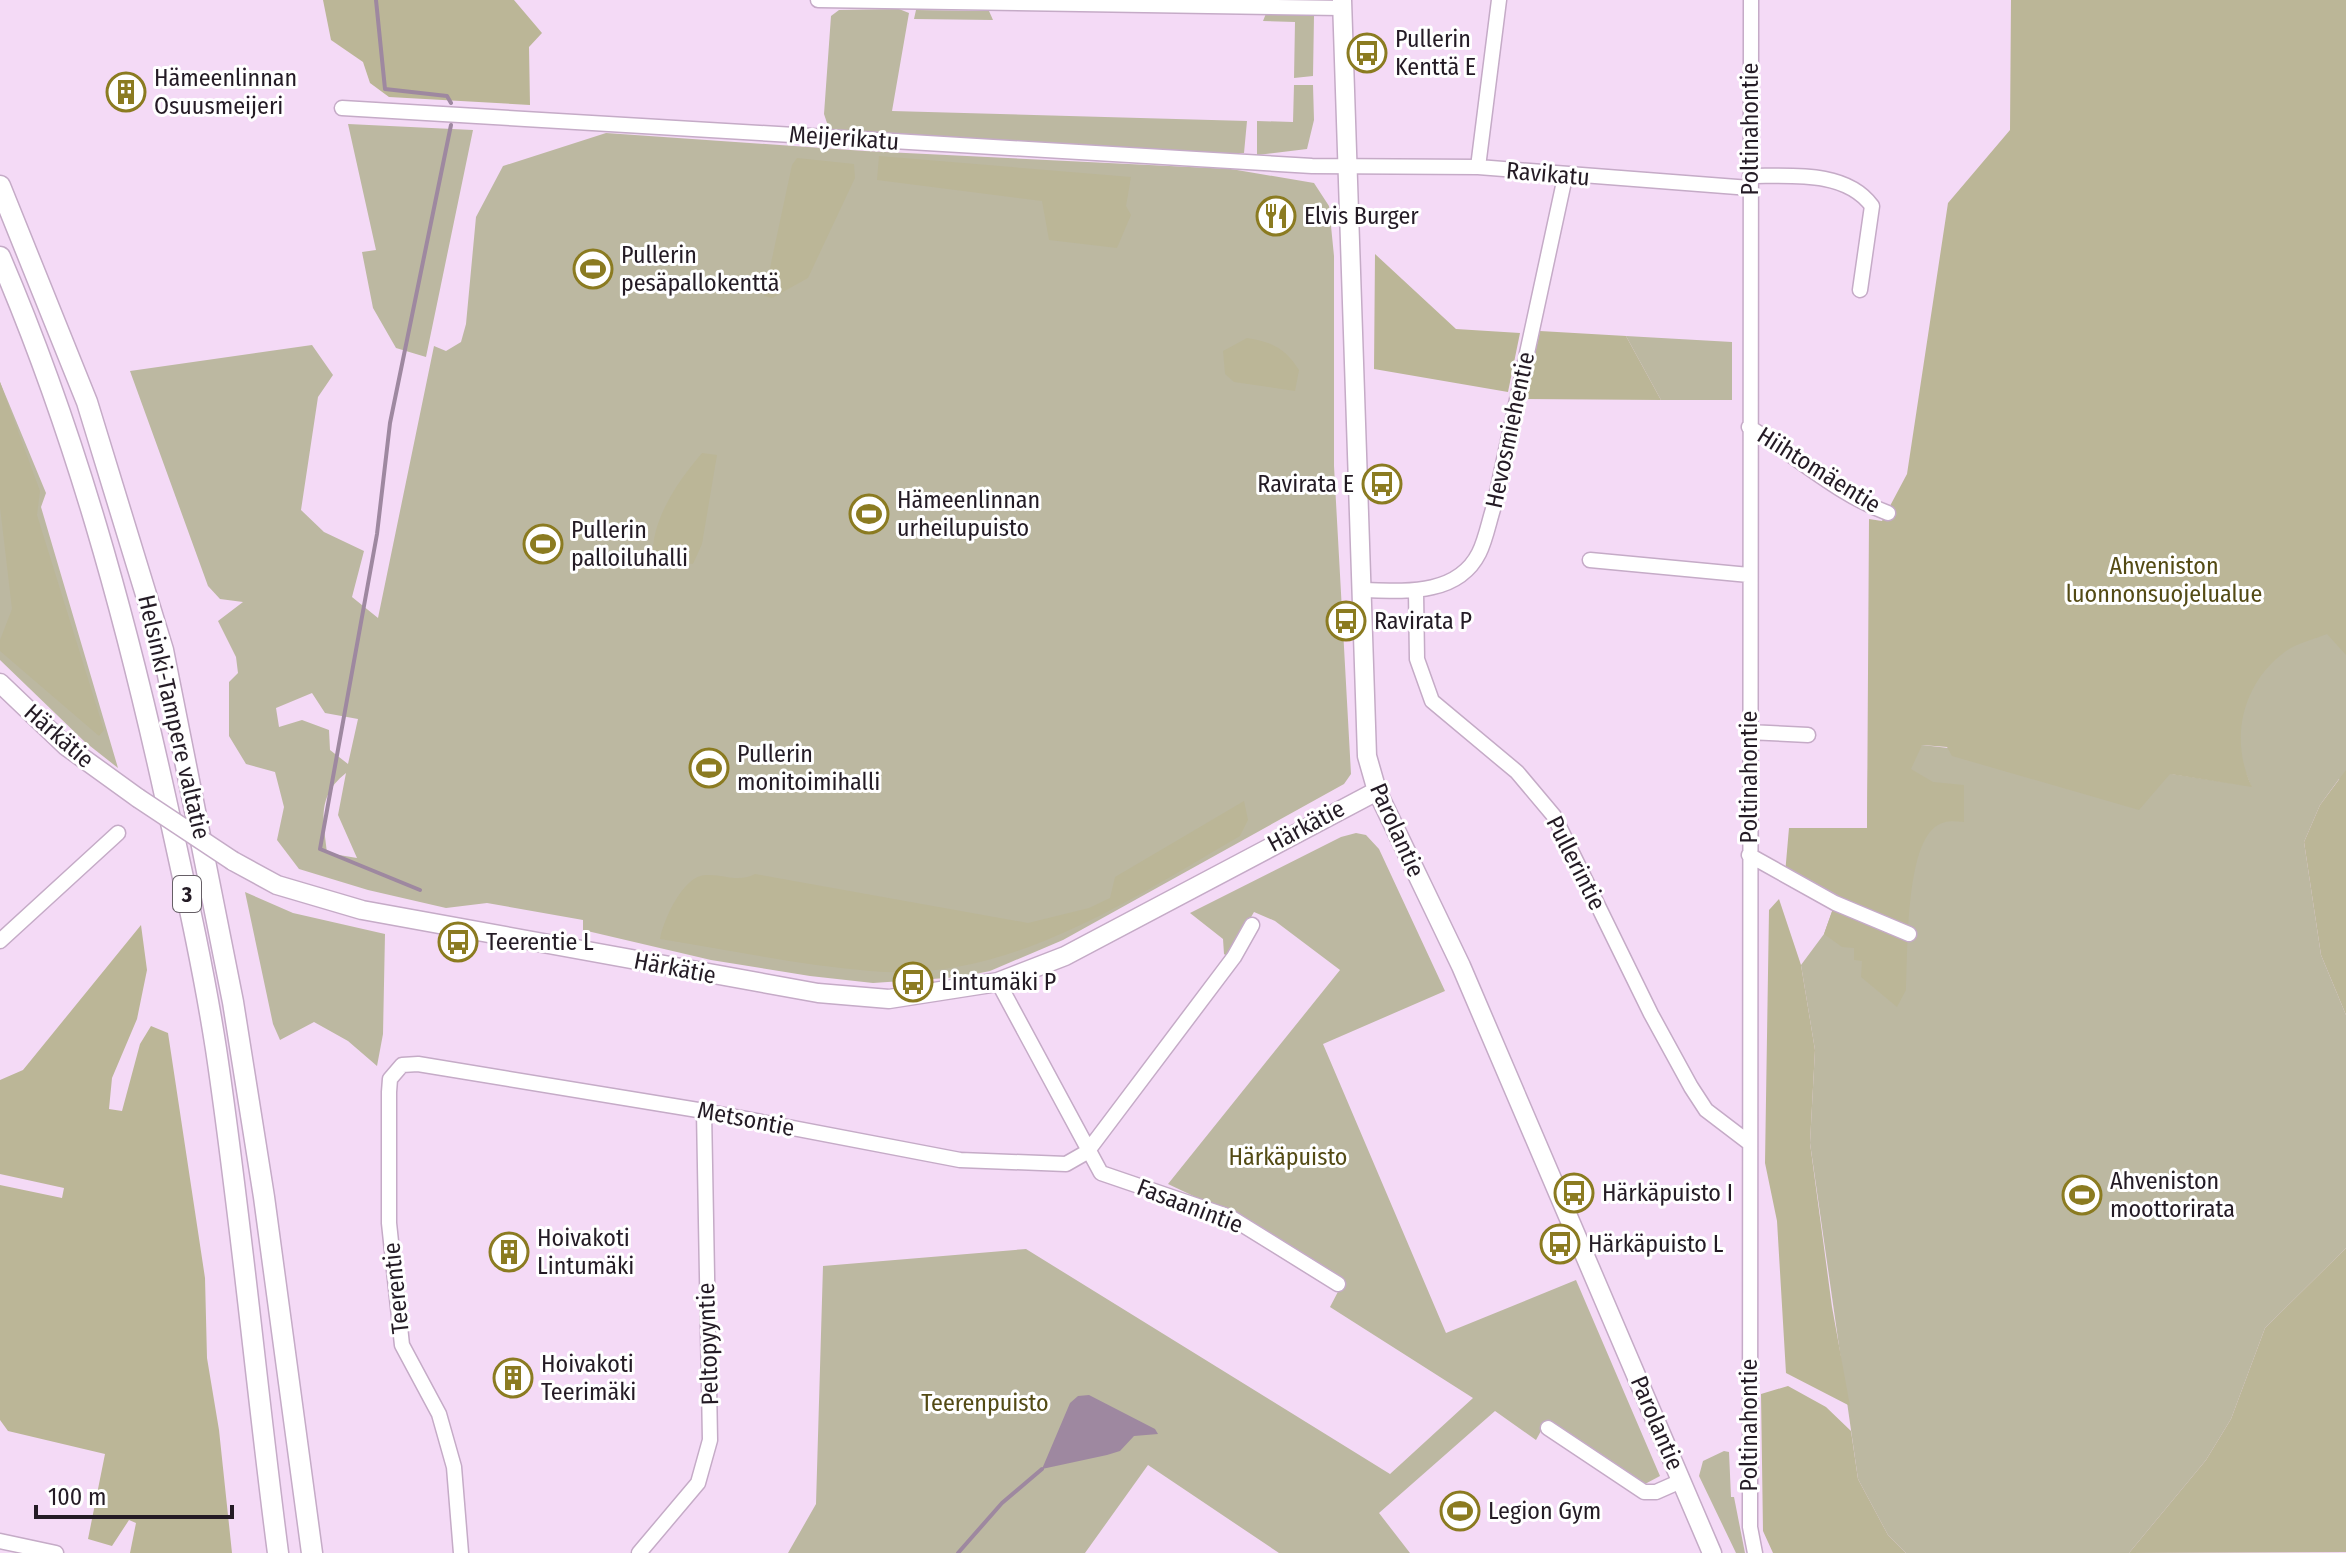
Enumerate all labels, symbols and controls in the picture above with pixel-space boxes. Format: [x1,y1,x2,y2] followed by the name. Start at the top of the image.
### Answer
[1395,25,1476,81] place label: Pullerin Kenttä E
[1346,32,1388,74] bus stop icon: Pullerin Kenttä E
[1736,63,1764,195] street label: Poltinahontie
[154,64,297,120] place label: Hämeenlinnan Osuusmeijeri
[105,71,147,113] building icon: Hämeenlinnan Osuusmeijeri
[788,120,900,156] street label: Meijerikatu
[1505,156,1591,192] street label: Ravikatu
[1255,195,1297,237] restaurant icon: Elvis Burger
[1304,202,1419,230] place label: Elvis Burger
[621,241,779,297] place label: Pullerin pesäpallokenttä
[572,248,614,290] sports icon: Pullerin pesäpallokenttä
[1480,349,1540,511] street label: Hevosmiehentie
[1752,421,1886,519] street label: Hiihtomäentie
[1361,463,1403,505] bus stop icon: Ravirata E
[1257,470,1354,498] place label: Ravirata E
[897,486,1040,542] place label: Hämeenlinnan urheilupuisto
[848,493,890,535] sports icon: Hämeenlinnan urheilupuisto
[571,516,688,572] place label: Pullerin palloiluhalli
[522,523,564,565] sports icon: Pullerin palloiluhalli
[2066,552,2262,608] park label: Ahveniston luonnonsuojelualue
[132,592,216,842] street label: Helsinki-Tampere valtatie
[1325,600,1367,642] bus stop icon: Ravirata P
[1374,607,1472,635] place label: Ravirata P
[18,698,100,774] street label: Härkätie
[1735,711,1763,843] street label: Poltinahontie
[737,740,880,796] place label: Pullerin monitoimihalli
[688,747,730,789] sports icon: Pullerin monitoimihalli
[1364,779,1430,881] street label: Parolantie
[1263,794,1349,858] street label: Härkätie
[1540,811,1612,915] street label: Pullerintie
[173,876,201,912] road number: 3
[437,921,479,963] bus stop icon: Teerentie L
[486,928,594,956] place label: Teerentie L
[632,946,718,990] street label: Härkätie
[892,961,934,1003] bus stop icon: Lintumäki P
[941,968,1056,996] place label: Lintumäki P
[695,1096,797,1142] street label: Metsontie
[1229,1143,1348,1171] park label: Härkäpuisto
[2110,1167,2235,1223] place label: Ahveniston moottorirata
[1553,1172,1595,1214] bus stop icon: Härkäpuisto I
[1133,1173,1247,1239] street label: Fasaanintie
[2061,1174,2103,1216] sports icon: Ahveniston moottorirata
[1602,1179,1733,1207] place label: Härkäpuisto I
[1539,1223,1581,1265] bus stop icon: Härkäpuisto L
[537,1224,634,1280] place label: Hoivakoti Lintumäki
[1588,1230,1724,1258] place label: Härkäpuisto L
[488,1231,530,1273] building icon: Hoivakoti Lintumäki
[377,1241,415,1335] street label: Teerentie
[692,1282,724,1406] street label: Peltopyyntie
[541,1350,636,1406] place label: Hoivakoti Teerimäki
[492,1357,534,1399] building icon: Hoivakoti Teerimäki
[1735,1359,1763,1491] street label: Poltinahontie
[1625,1372,1689,1474] street label: Parolantie
[921,1389,1049,1417] park label: Teerenpuisto
[36,1469,232,1519] scale bar
[48,1483,106,1511] text: 100 m
[1439,1490,1481,1532] sports icon: Legion Gym
[1488,1497,1601,1525] place label: Legion Gym

